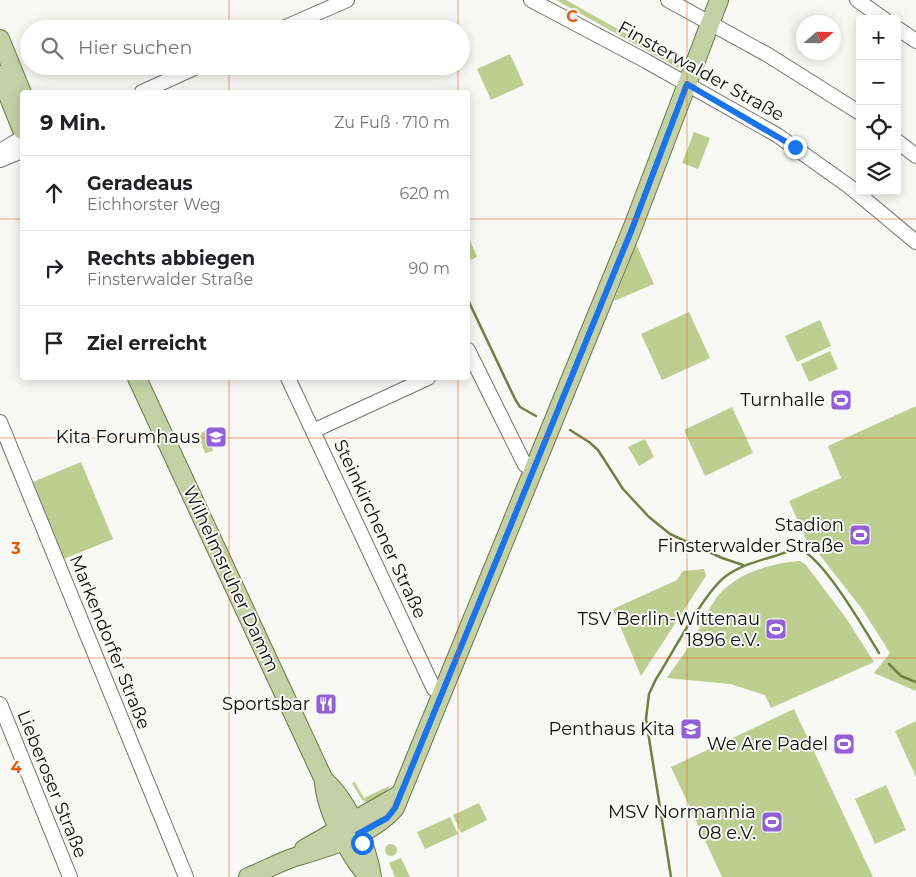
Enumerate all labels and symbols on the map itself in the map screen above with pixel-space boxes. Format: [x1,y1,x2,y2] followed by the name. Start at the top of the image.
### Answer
[566,7,578,26] text: C
[796,15,841,60] north arrow
[614,16,788,126] street label: Finsterwalder Straße
[784,136,807,159] route end
[829,388,853,412] sports icon: Turnhalle
[740,389,825,411] place label: Turnhalle
[204,425,228,449] school or university icon: Kita Forumhaus
[56,426,200,448] place label: Kita Forumhaus
[329,436,431,622] street label: Steinkirchener Straße
[178,482,284,676] street label: Wilhelmsruher Damm
[657,514,844,557] place label: Stadion Finsterwalder Straße
[848,523,872,547] sports icon: Stadion Finsterwalder Straße
[10,539,21,558] text: 3
[65,552,155,733] street label: Markendorfer Straße
[578,608,760,651] place label: TSV Berlin-Wittenau 1896 e.V.
[764,617,788,641] sports icon: TSV Berlin-Wittenau 1896 e.V.
[314,692,338,716] restaurant icon: Sportsbar
[222,693,310,715] place label: Sportsbar
[12,707,92,861] street label: Lieberoser Straße
[679,717,703,741] school or university icon: Penthaus Kita
[549,718,675,740] place label: Penthaus Kita
[832,732,856,756] sports icon: We Are Padel
[707,733,828,755] place label: We Are Padel
[10,758,22,777] text: 4
[608,801,756,844] place label: MSV Normannia 08 e.V.
[760,810,784,834] sports icon: MSV Normannia 08 e.V.
[351,832,374,855] route start

